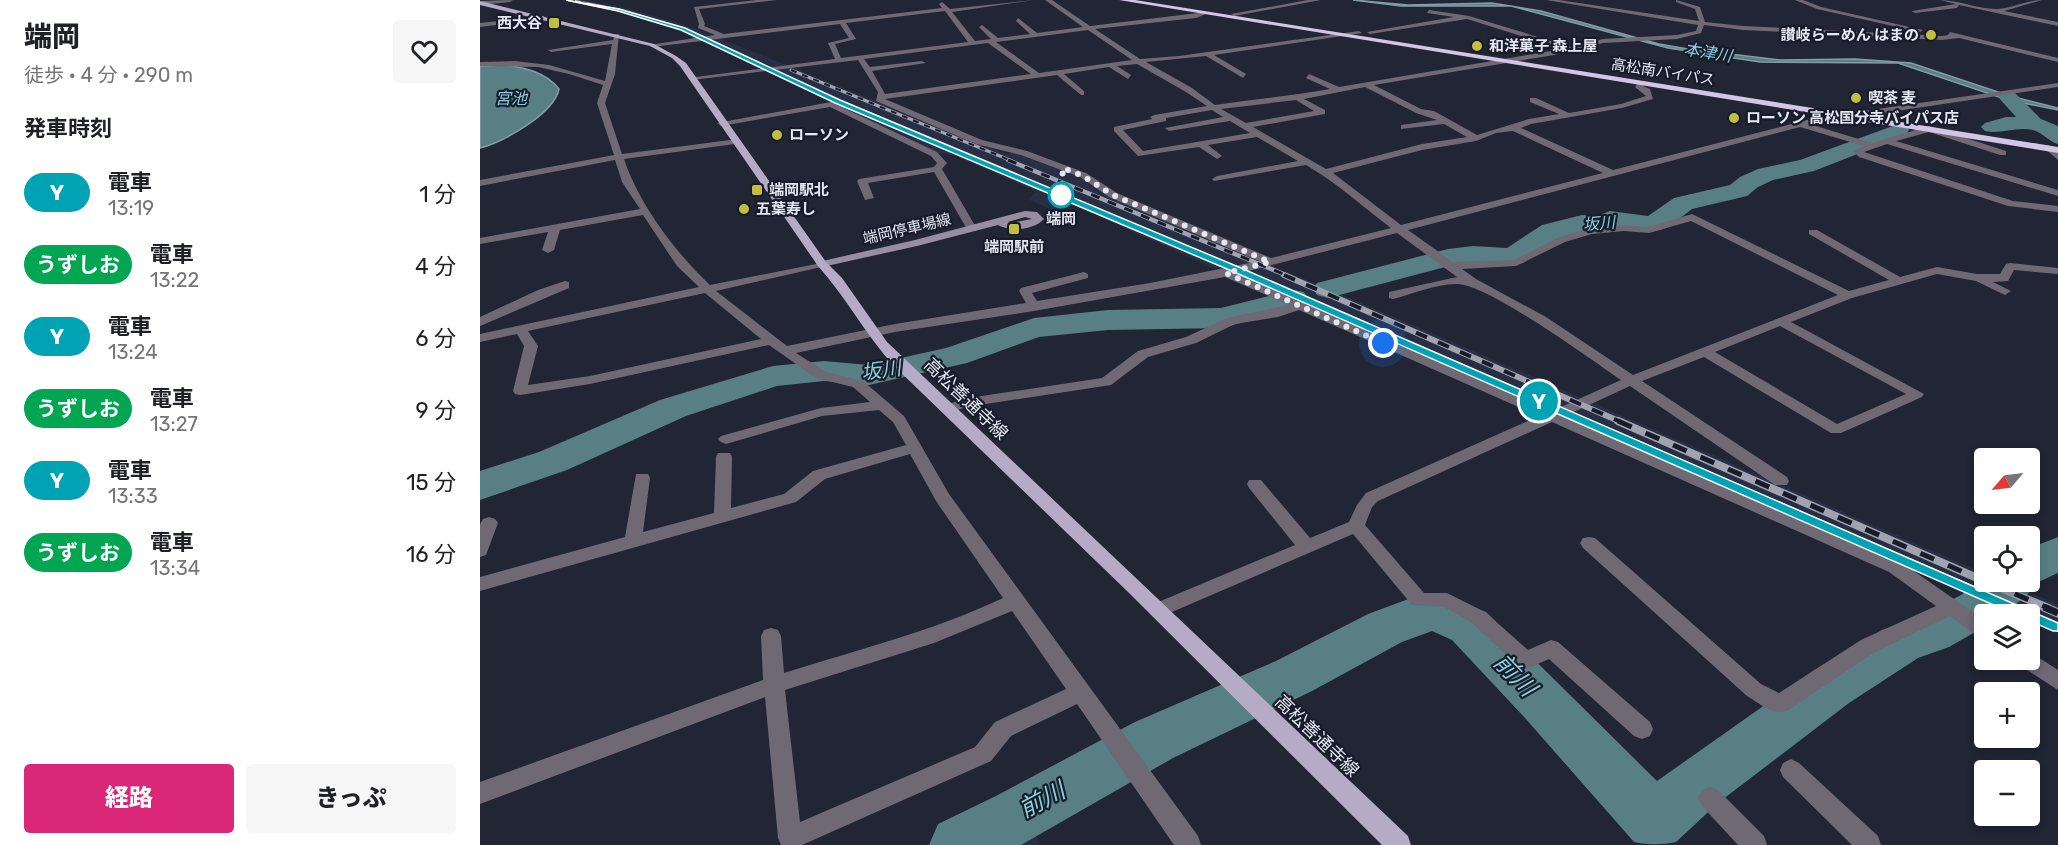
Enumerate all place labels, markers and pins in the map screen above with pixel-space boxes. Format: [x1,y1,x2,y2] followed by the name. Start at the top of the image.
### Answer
[497,14,542,32] place label: 西大谷
[547,16,561,30] marker: 西大谷
[1781,26,1919,44] place label: 讃岐らーめん はまの
[1924,28,1938,42] marker: 讃岐らーめん はまの
[1489,37,1597,55] place label: 和洋菓子 森上屋
[1470,39,1484,53] marker: 和洋菓子 森上屋
[1868,89,1916,107] place label: 喫茶 麦
[1849,91,1863,105] marker: 喫茶 麦
[1746,109,1959,127] place label: ローソン 高松国分寺バイパス店
[1727,111,1741,125] marker: ローソン 高松国分寺バイパス店
[789,126,849,144] place label: ローソン
[770,128,784,142] marker: ローソン
[769,181,829,199] place label: 端岡駅北
[1048,182,1074,208] marker: 端岡
[750,183,764,197] marker: 端岡駅北
[756,200,816,218] place label: 五葉寿し
[737,202,751,216] marker: 五葉寿し
[1046,210,1076,228] place label: 端岡
[1007,222,1021,236] marker: 端岡駅前
[984,238,1044,256] place label: 端岡駅前

